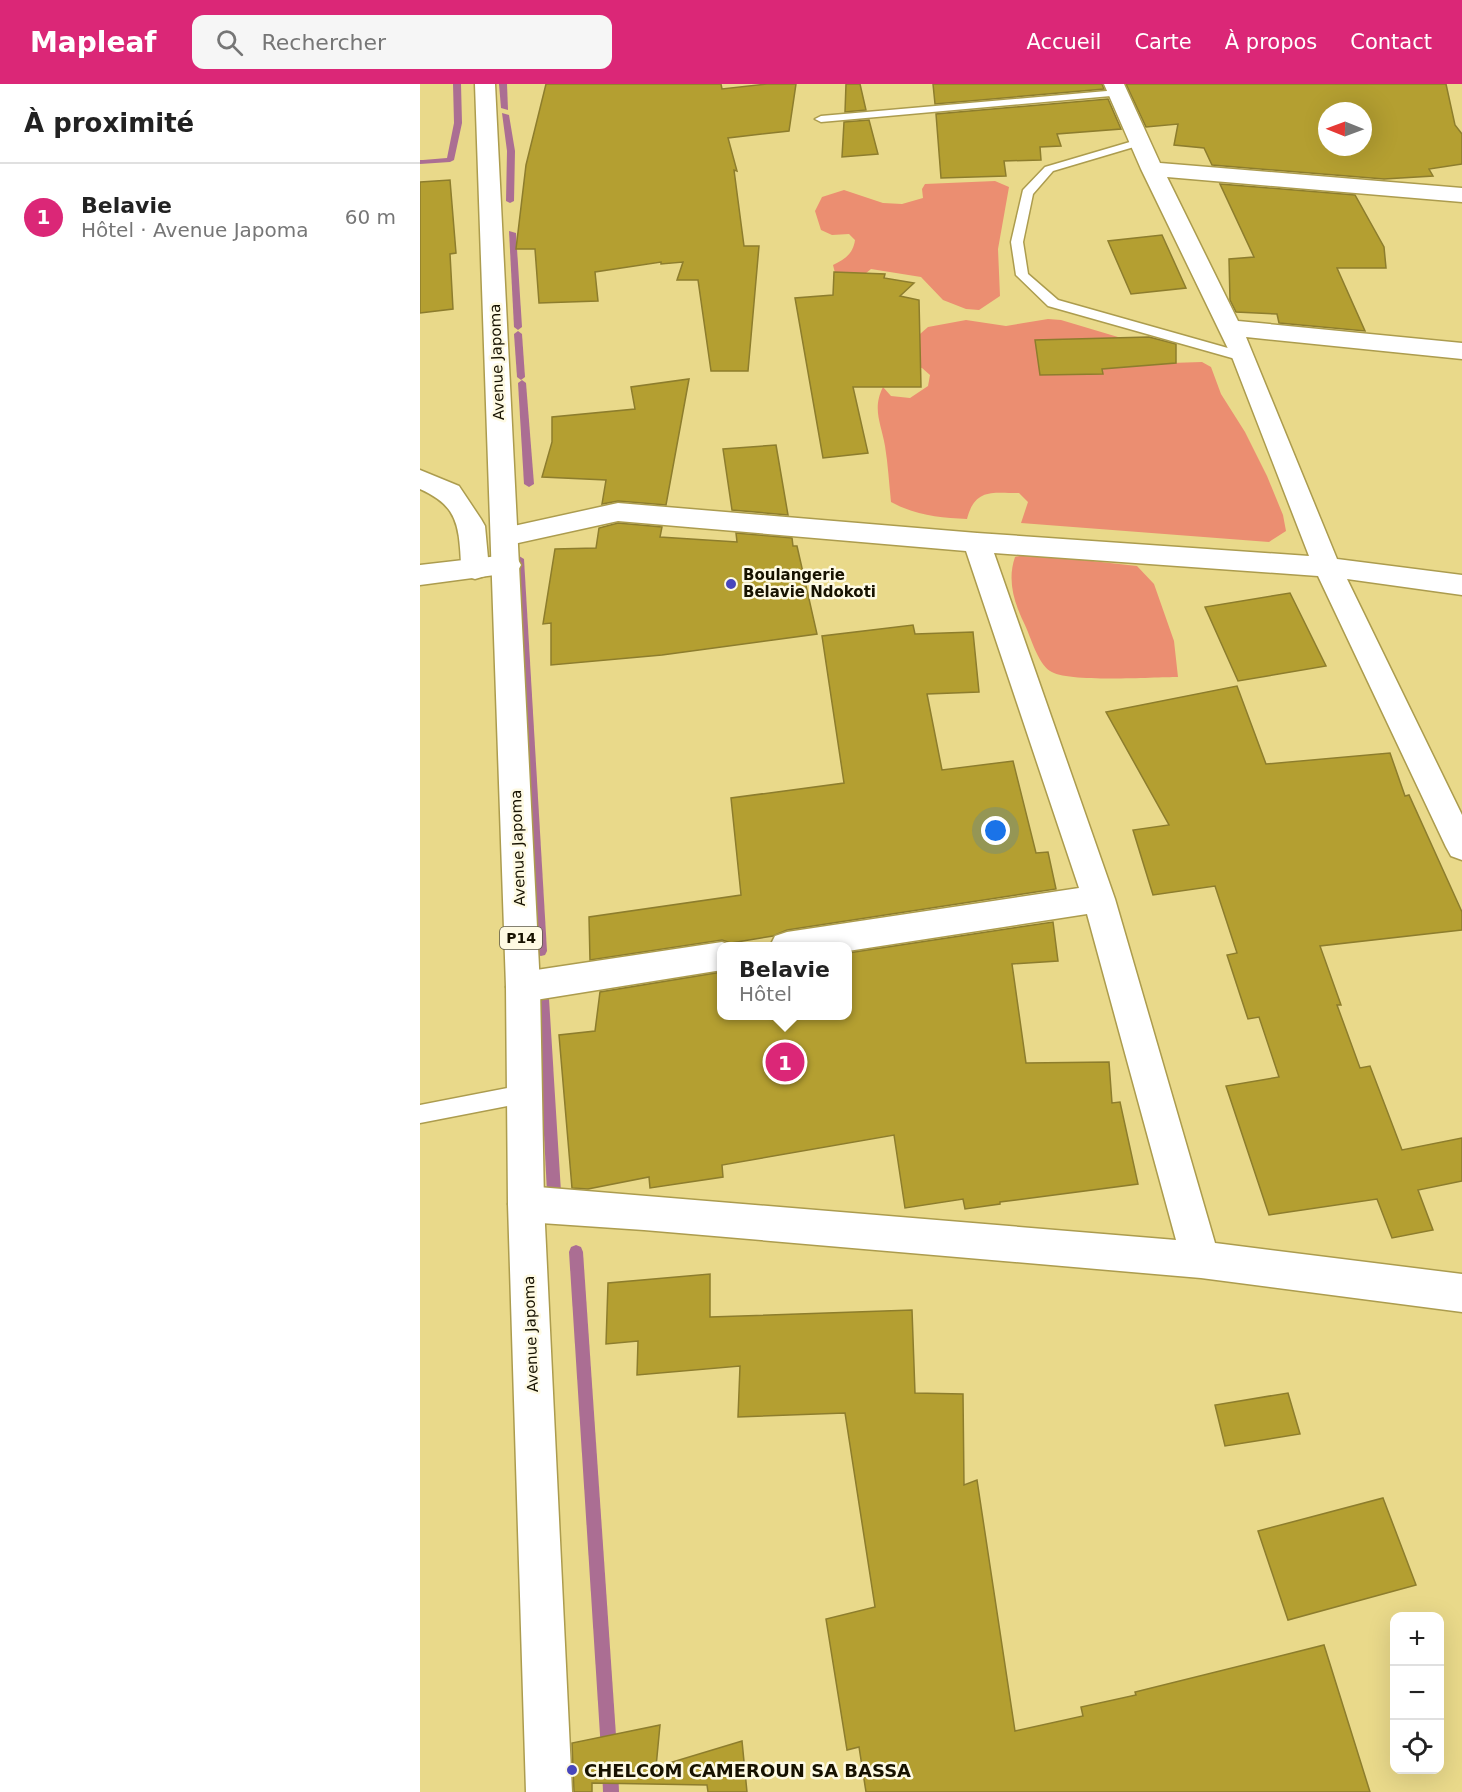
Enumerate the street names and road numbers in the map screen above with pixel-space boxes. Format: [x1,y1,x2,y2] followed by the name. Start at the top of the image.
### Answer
[486,303,508,421] street label: Avenue Japoma
[507,789,529,907] street label: Avenue Japoma
[500,927,542,949] road number: P14
[520,1275,542,1393] street label: Avenue Japoma

